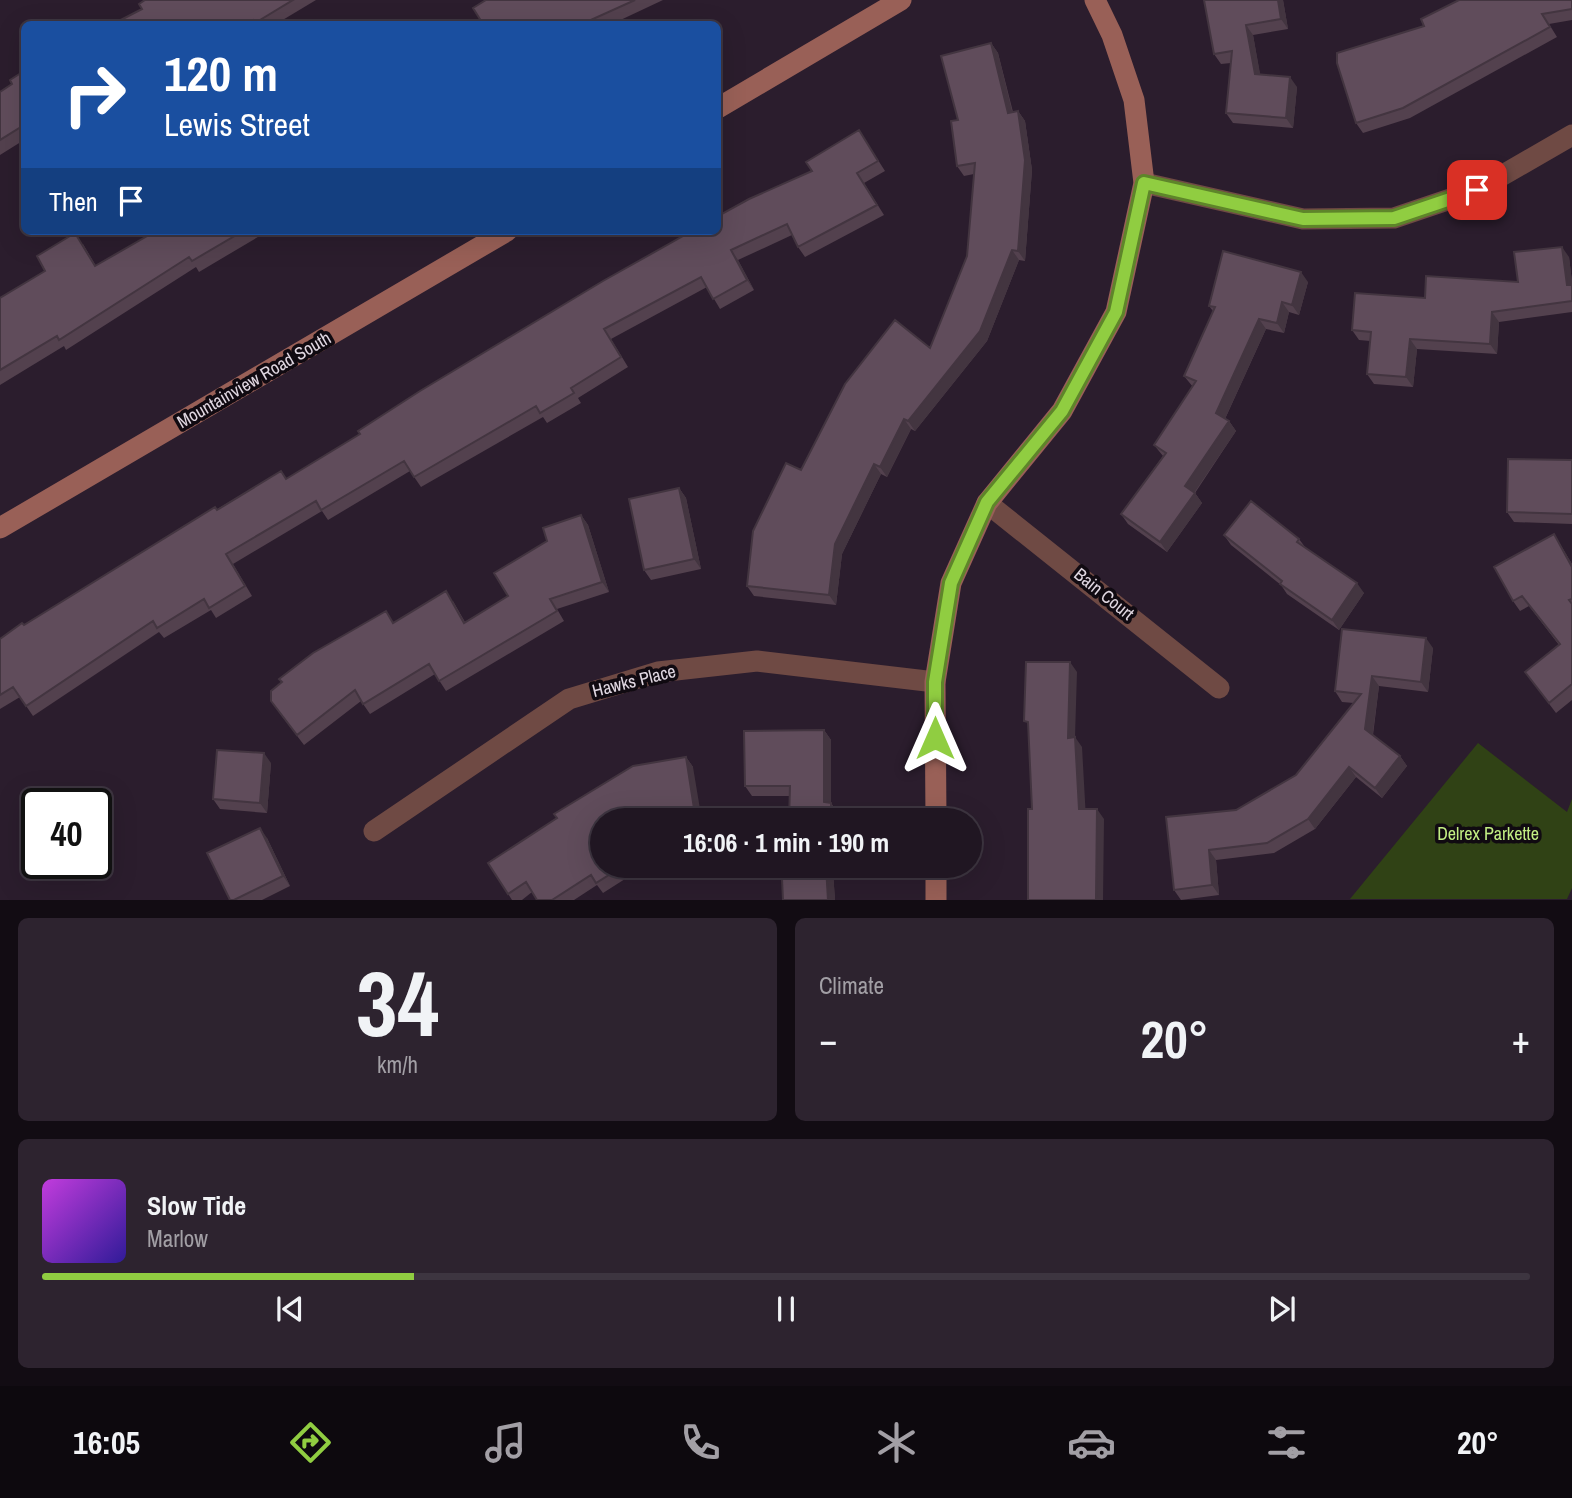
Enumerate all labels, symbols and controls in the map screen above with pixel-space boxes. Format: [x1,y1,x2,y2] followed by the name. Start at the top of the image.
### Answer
[164,40,278,106] text: 120 m
[49,49,140,140] icon: right
[164,103,310,146] text: Lewis Street
[1447,160,1507,220] pin
[1458,171,1496,209] icon: arrive
[112,182,150,220] icon: arrive
[49,184,98,219] text: Then
[172,325,335,434] street label: Mountainview Road South
[1069,562,1140,626] street label: Bain Court
[589,658,678,703] street label: Hawks Place
[898,701,972,775] position arrow
[21,788,112,879] speed limit sign: 40
[1437,821,1539,846] park label: Delrex Parkette
[683,825,889,860] text: 16:06 · 1 min · 190 m
[356,942,439,1064] text: 34
[819,970,884,1001] text: Climate
[1140,1004,1209,1074] text: 20°
[819,1014,837,1065] text: −
[1512,1014,1530,1065] text: +
[377,1049,418,1080] text: km/h
[147,1188,246,1223] text: Slow Tide
[147,1223,208,1254] text: Marlow
[271,1290,309,1328] icon: previous
[767,1290,805,1328] icon: pause
[1263,1290,1301,1328] icon: next
[286,1418,335,1467] icon: directions
[481,1418,530,1467] icon: music
[676,1418,725,1467] icon: phone
[872,1418,921,1467] icon: climate
[1067,1418,1116,1467] icon: car
[1262,1418,1311,1467] icon: filters
[73,1421,140,1464] text: 16:05
[1457,1421,1499,1464] text: 20°

